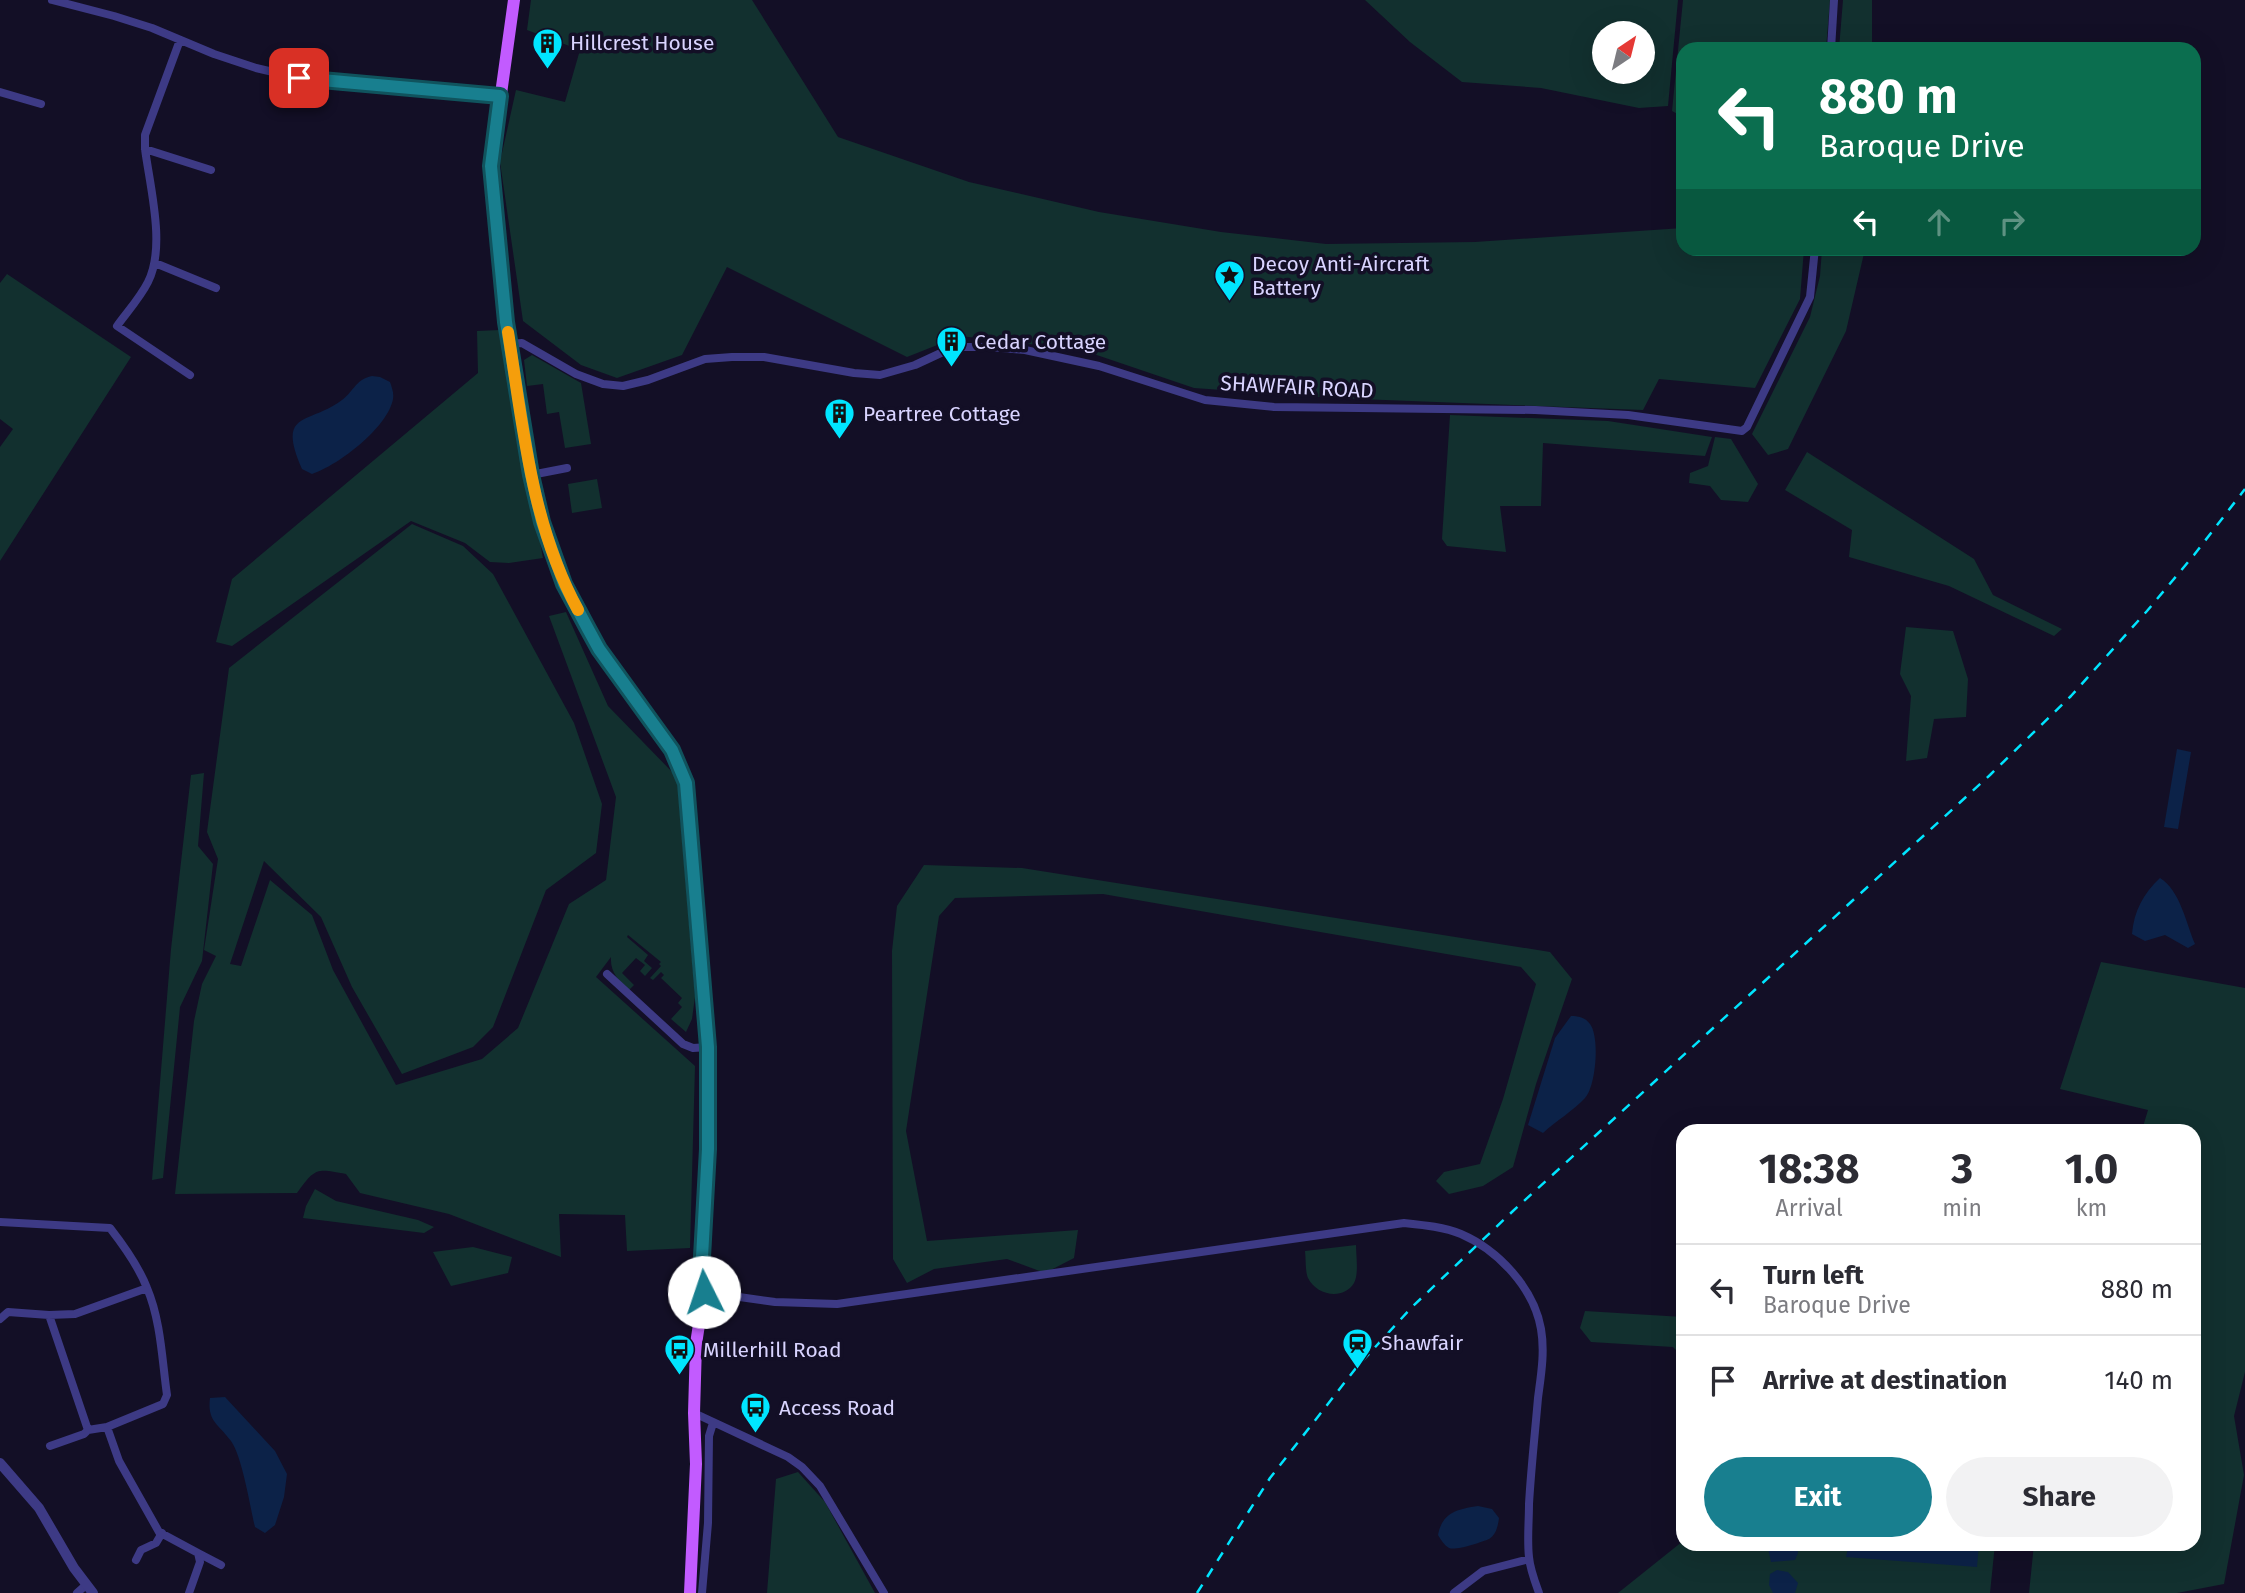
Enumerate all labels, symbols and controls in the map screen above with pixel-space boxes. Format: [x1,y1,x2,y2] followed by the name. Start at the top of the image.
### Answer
[1592,21,1656,84] north arrow
[1592,21,1655,84] map controls
[530,26,564,70] building icon: Hillcrest House
[570,30,714,56] place label: Hillcrest House
[269,48,329,108] pin
[280,59,318,97] icon: arrive
[1819,67,1958,126] text: 880 m
[1704,70,1795,161] icon: left
[1819,127,2025,165] text: Baroque Drive
[1847,203,1885,241] icon: left
[1920,203,1958,241] icon: ahead
[1993,203,2031,241] icon: right
[1252,251,1430,301] place label: Decoy Anti-Aircraft Battery
[1212,259,1246,303] place icon: Decoy Anti-Aircraft Battery
[934,325,968,369] building icon: Cedar Cottage
[974,329,1106,355] place label: Cedar Cottage
[1220,370,1374,404] street label: SHAWFAIR ROAD
[823,397,857,441] building icon: Peartree Cottage
[863,401,1021,427] place label: Peartree Cottage
[1759,1144,1860,1194] text: 18:38
[1951,1144,1973,1194] text: 3
[2065,1144,2118,1194] text: 1.0
[1775,1194,1843,1222] text: Arrival
[1942,1194,1982,1222] text: min
[2076,1194,2107,1222] text: km
[667,1255,741,1329] position arrow
[1763,1260,1864,1291] text: Turn left
[1704,1271,1742,1309] icon: left
[2101,1274,2173,1305] text: 880 m
[1763,1291,1911,1319] text: Baroque Drive
[1341,1326,1375,1370] station icon: Shawfair
[1381,1330,1463,1356] place label: Shawfair
[663,1333,697,1377] bus stop icon: Millerhill Road
[703,1337,842,1363] place label: Millerhill Road
[1704,1362,1742,1400] icon: arrive
[1763,1365,2007,1396] text: Arrive at destination
[2104,1365,2173,1396] text: 140 m
[739,1391,773,1435] bus stop icon: Access Road
[779,1395,895,1421] place label: Access Road
[1704,1457,1932,1537] button: Exit
[1946,1457,2173,1537] button: Share

